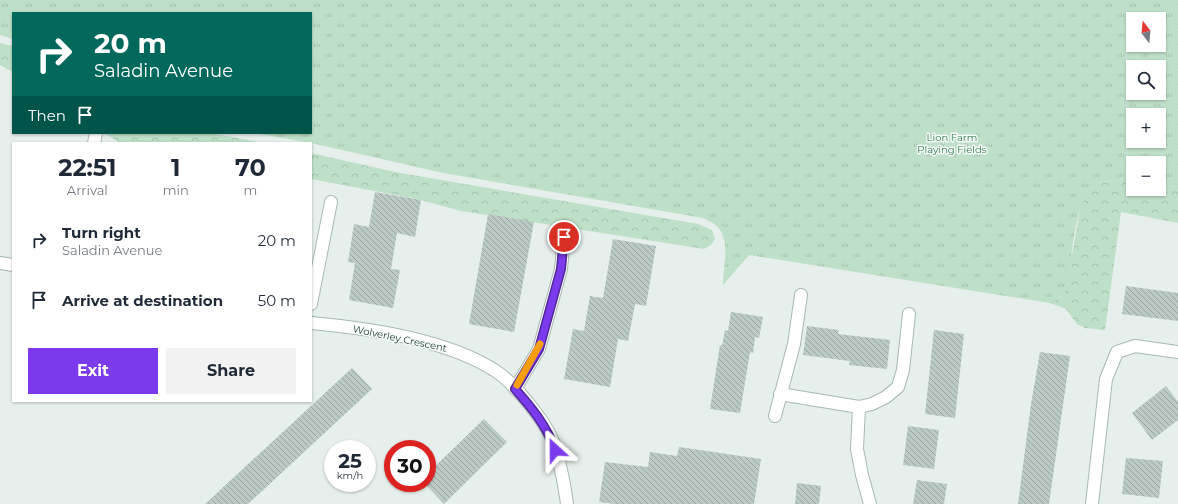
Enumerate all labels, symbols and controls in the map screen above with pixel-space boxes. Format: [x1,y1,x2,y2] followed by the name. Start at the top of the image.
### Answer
[1126,12,1166,52] north arrow
[1126,12,1166,196] map controls
[94,26,167,60] text: 20 m
[28,28,80,80] icon: right
[94,60,233,82] text: Saladin Avenue
[1126,60,1166,100] button: search
[74,104,96,126] icon: arrive
[28,106,66,125] text: Then
[1126,108,1166,148] button: +
[917,131,987,156] park label: Lion Farm Playing Fields
[58,153,117,182] text: 22:51
[171,153,180,182] text: 1
[235,153,266,182] text: 70
[1126,156,1166,196] button: −
[67,182,108,198] text: Arrival
[163,182,189,198] text: min
[243,182,257,198] text: m
[547,220,581,254] pin
[62,223,141,242] text: Turn right
[553,226,575,248] icon: arrive
[28,229,50,251] icon: right
[258,231,296,250] text: 20 m
[62,242,162,258] text: Saladin Avenue
[28,289,50,311] icon: arrive
[62,291,223,310] text: Arrive at destination
[258,291,296,310] text: 50 m
[352,322,448,355] street label: Wolverley Crescent
[28,348,158,394] button: Exit
[166,348,296,394] button: Share
[534,429,576,471] position arrow
[384,440,436,492] speed limit sign: 30
[338,449,362,473] text: 25
[337,469,363,482] text: km/h

